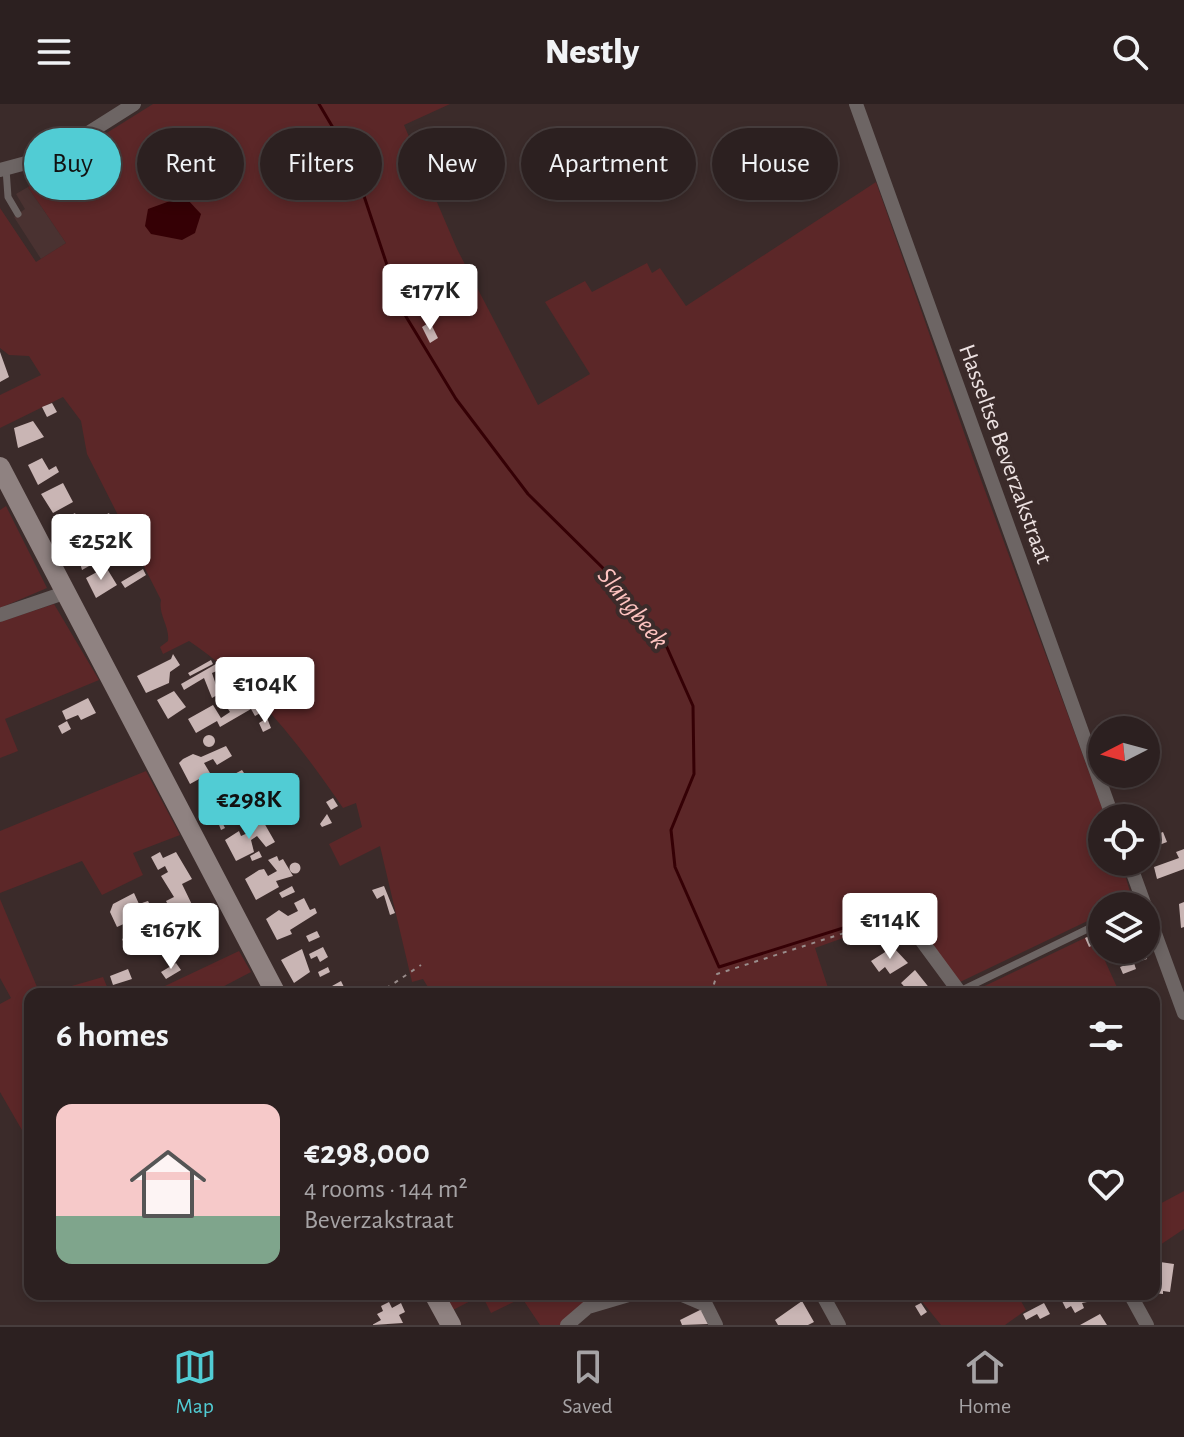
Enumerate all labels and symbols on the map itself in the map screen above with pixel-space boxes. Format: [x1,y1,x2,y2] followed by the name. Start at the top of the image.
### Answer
[374,264,486,332] pin: €177K
[954,341,1056,567] street label: Hasseltse Beverzakstraat
[45,514,157,582] pin: €252K
[593,562,673,654] water label: Slangbeek
[209,657,321,725] pin: €104K
[1088,716,1160,788] north arrow
[193,773,305,841] pin: €298K
[834,893,946,961] pin: €114K
[115,903,227,971] pin: €167K

